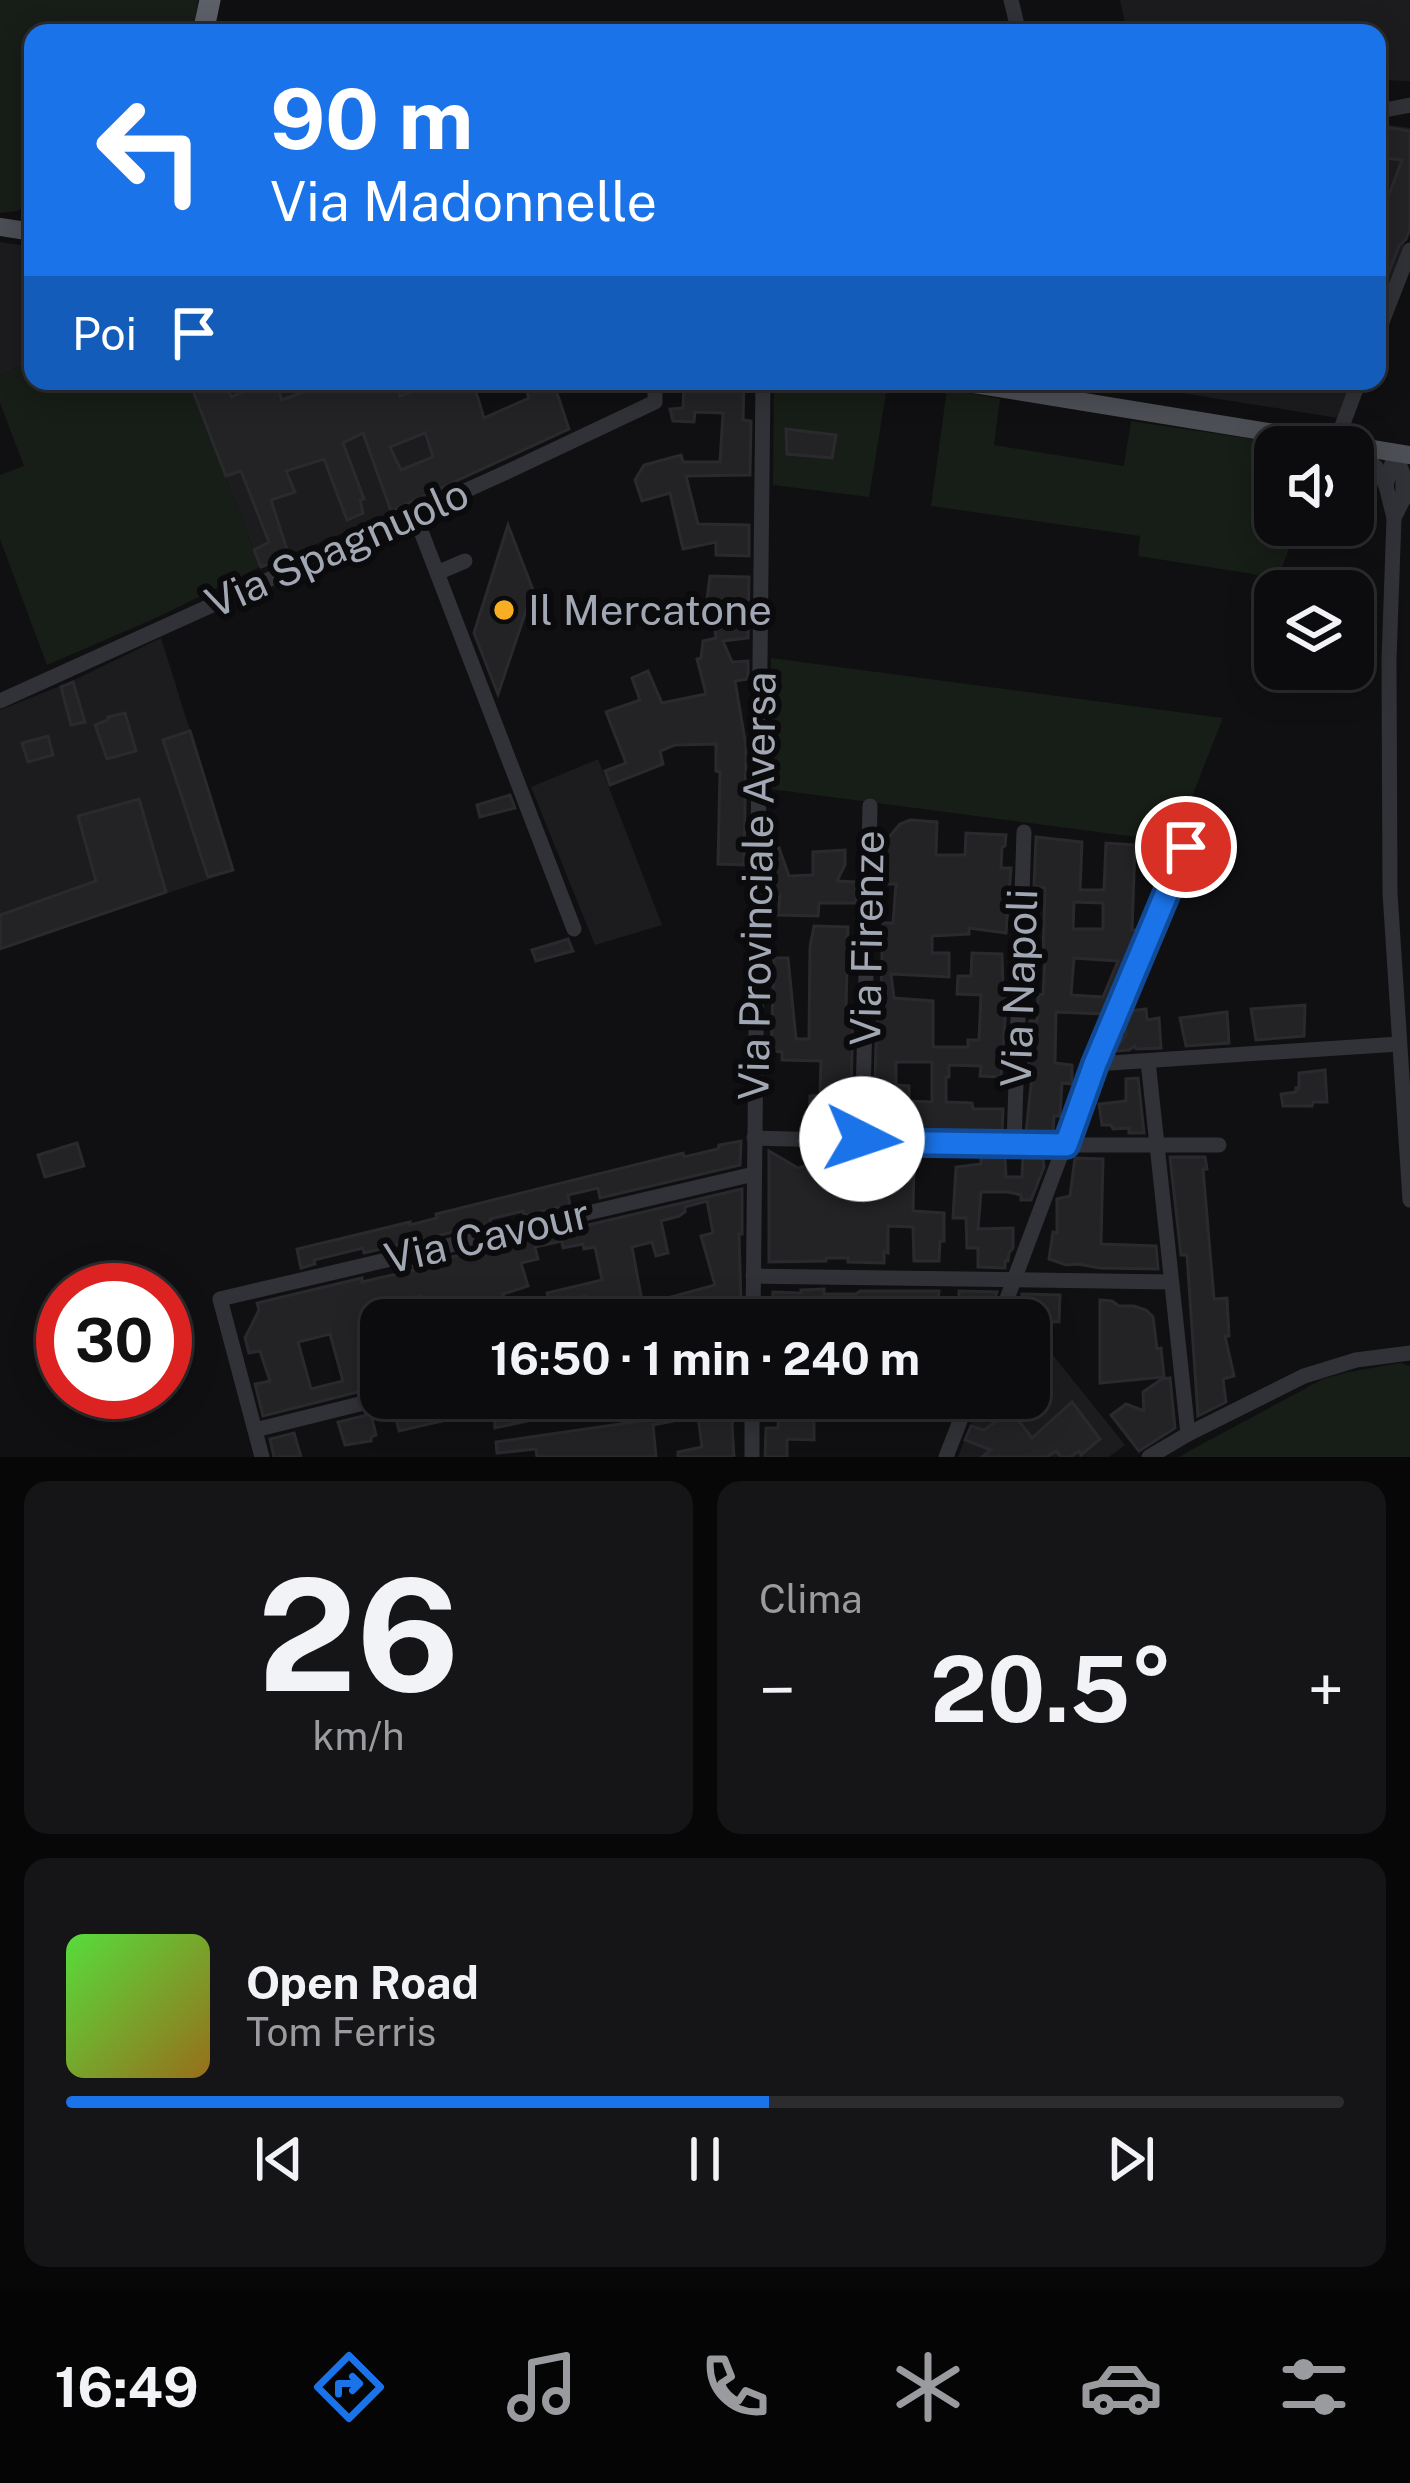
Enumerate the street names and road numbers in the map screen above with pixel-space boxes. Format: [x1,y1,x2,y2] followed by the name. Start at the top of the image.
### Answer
[198,468,476,627] street label: Via Spagnuolo
[728,671,785,1101] street label: Via Provinciale Aversa
[840,830,893,1046] street label: Via Firenze
[991,888,1046,1088] street label: Via Napoli
[380,1188,594,1283] street label: Via Cavour

